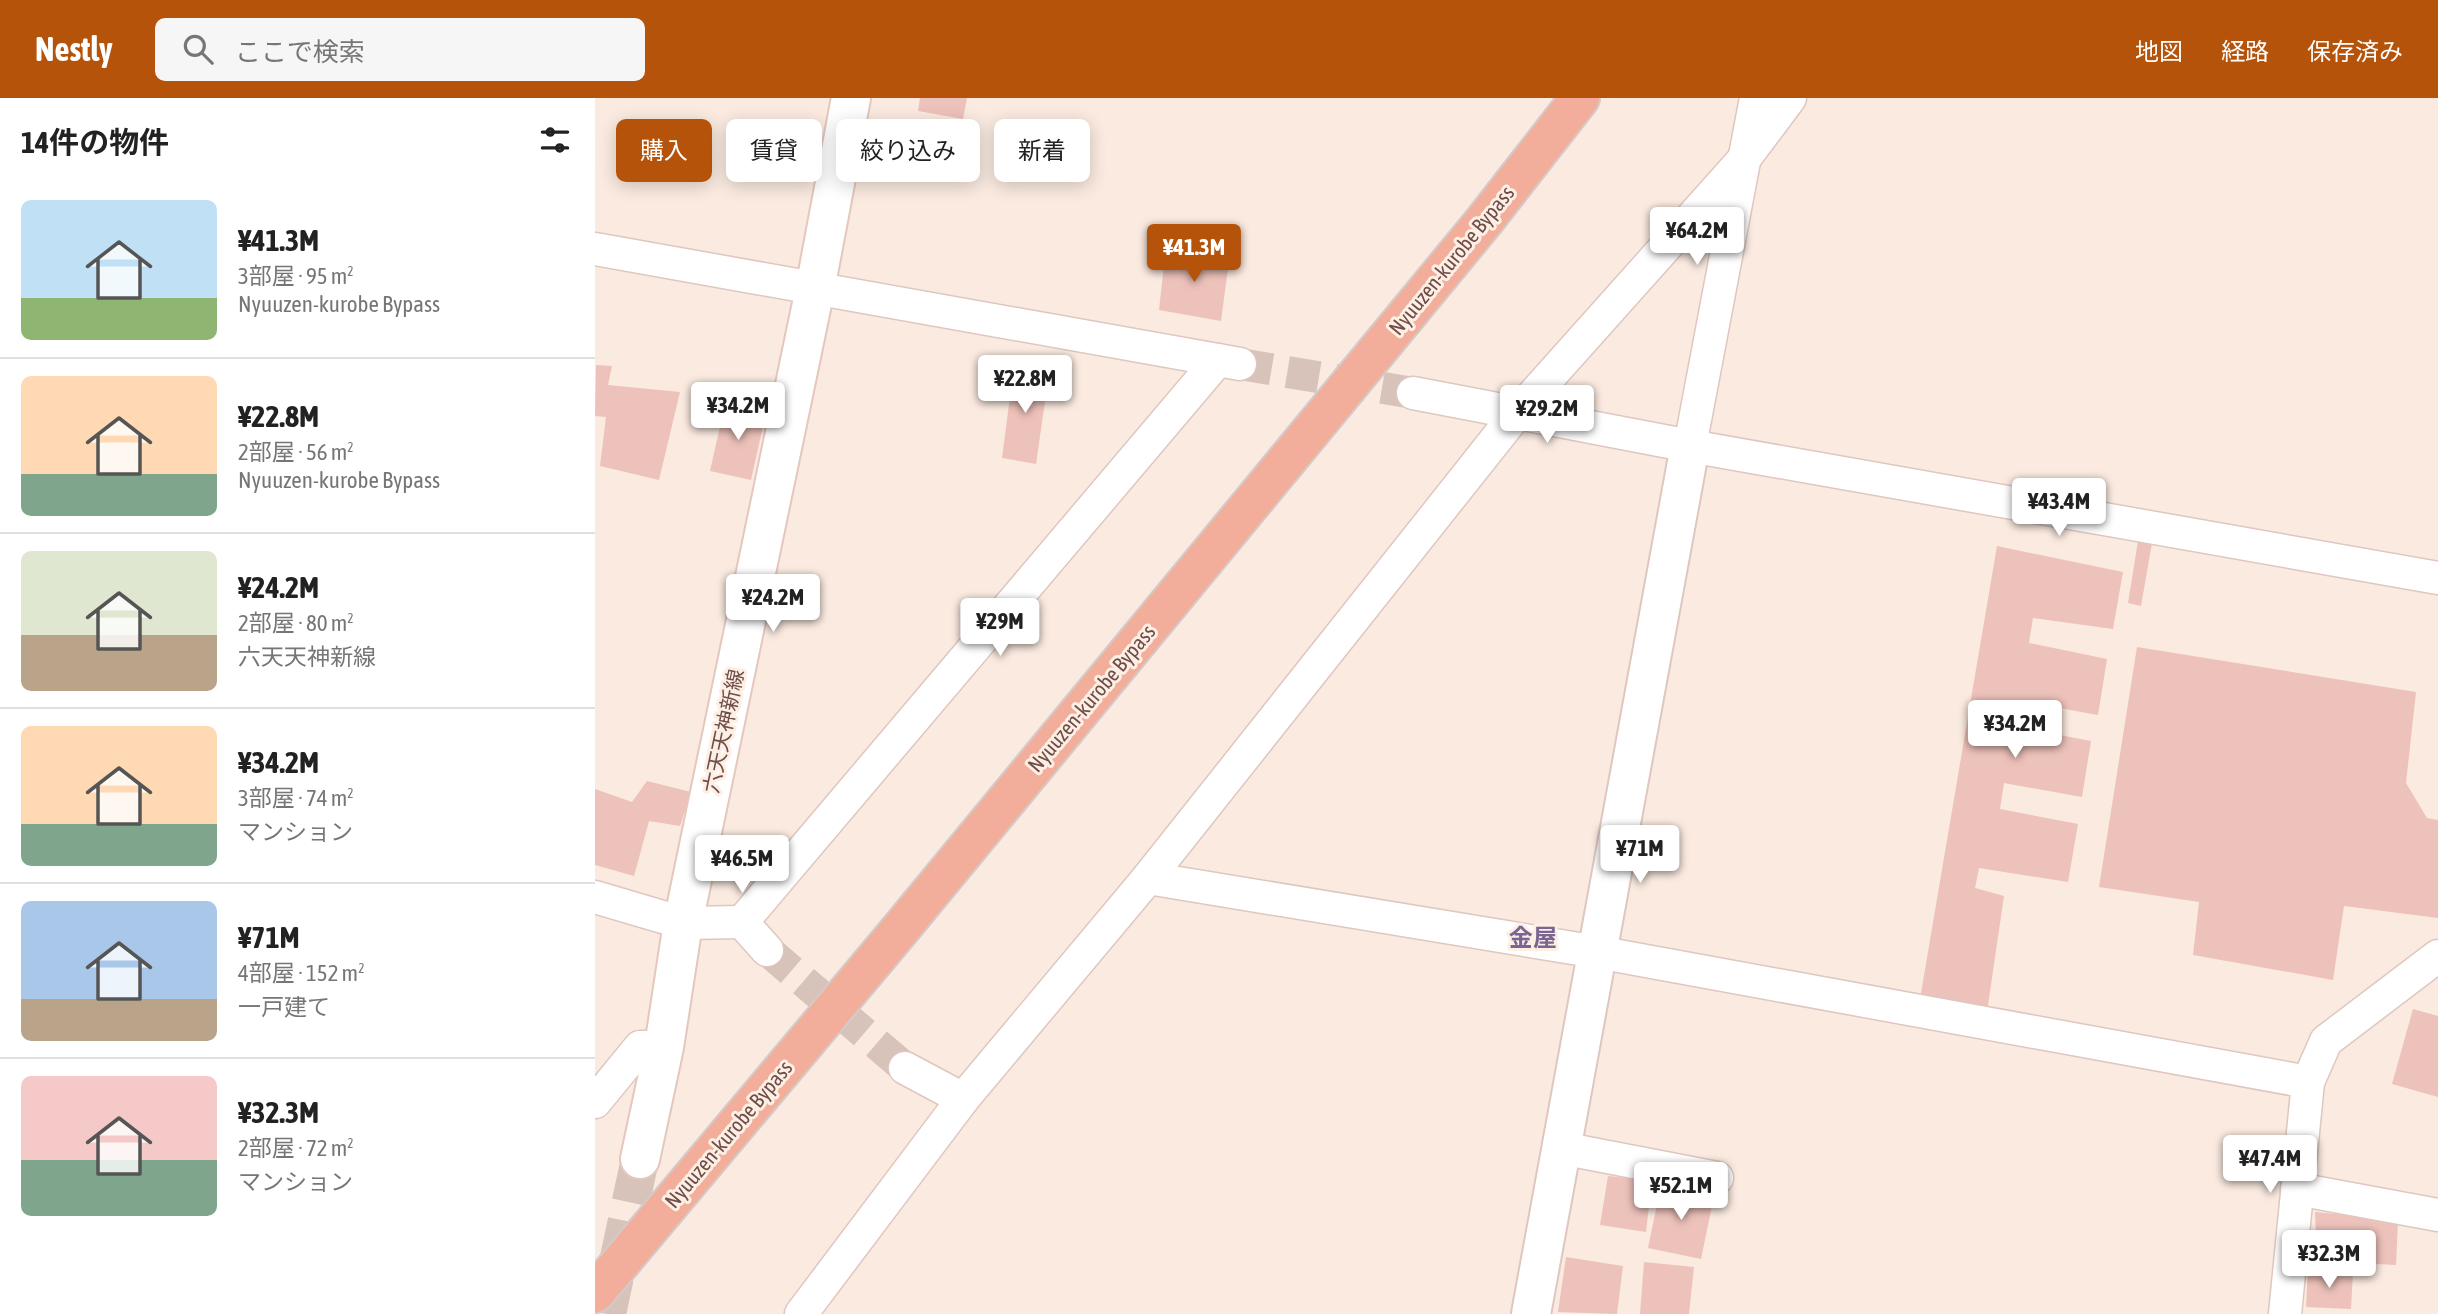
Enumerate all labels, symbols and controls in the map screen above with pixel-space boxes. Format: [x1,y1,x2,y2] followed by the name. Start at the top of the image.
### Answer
[155,18,645,81] search box
[35,30,113,68] text: Nestly
[179,30,217,68] icon: search
[235,37,365,67] text: ここで検索
[2135,38,2183,65] text: 地図
[2221,38,2269,65] text: 経路
[2307,38,2403,65] text: 保存済み
[616,119,712,182] chip: 購入
[726,119,822,182] chip: 賃貸
[836,119,980,182] chip: 絞り込み
[994,119,1090,182] chip: 新着
[536,121,574,159] icon: filters
[21,125,169,159] text: 14件の物件
[1384,181,1518,339] street label: Nyuuzen-kurobe Bypass
[1640,208,1754,267] pin: ¥64.2M
[1666,217,1728,243] text: ¥64.2M
[238,223,319,257] text: ¥41.3M
[1137,225,1251,284] pin: ¥41.3M
[77,228,161,312] icon: home
[1163,234,1225,260] text: ¥41.3M
[238,263,354,289] text: 3部屋 · 95 m²
[238,291,440,317] text: Nyuuzen-kurobe Bypass
[968,356,1082,415] pin: ¥22.8M
[994,365,1056,391] text: ¥22.8M
[681,382,795,442] pin: ¥34.2M
[1490,386,1604,445] pin: ¥29.2M
[707,392,769,418] text: ¥34.2M
[1516,395,1578,421] text: ¥29.2M
[238,399,319,433] text: ¥22.8M
[77,404,161,488] icon: home
[238,439,354,465] text: 2部屋 · 56 m²
[238,467,440,493] text: Nyuuzen-kurobe Bypass
[2002,478,2116,538] pin: ¥43.4M
[2028,488,2090,514] text: ¥43.4M
[238,570,319,604] text: ¥24.2M
[716,574,830,634] pin: ¥24.2M
[77,579,161,663] icon: home
[742,584,804,610] text: ¥24.2M
[959,598,1041,658] pin: ¥29M
[976,608,1024,634] text: ¥29M
[238,610,354,636] text: 2部屋 · 80 m²
[1022,620,1160,776] street label: Nyuuzen-kurobe Bypass
[238,644,376,670] text: 六天天神新線
[698,667,748,795] street label: 六天天神新線
[1958,700,2072,760] pin: ¥34.2M
[1984,710,2046,736] text: ¥34.2M
[238,745,319,779] text: ¥34.2M
[77,754,161,838] icon: home
[238,785,354,811] text: 3部屋 · 74 m²
[238,819,353,845] text: マンション
[1599,826,1681,885] pin: ¥71M
[1616,835,1664,861] text: ¥71M
[685,836,799,895] pin: ¥46.5M
[711,845,773,871] text: ¥46.5M
[238,920,300,954] text: ¥71M
[1509,924,1557,951] district label: 金屋
[77,929,161,1013] icon: home
[238,960,365,986] text: 4部屋 · 152 m²
[238,994,330,1020] text: 一戸建て
[659,1056,797,1212] street label: Nyuuzen-kurobe Bypass
[238,1095,319,1129] text: ¥32.3M
[77,1104,161,1188] icon: home
[238,1135,354,1161] text: 2部屋 · 72 m²
[2213,1136,2327,1195] pin: ¥47.4M
[2239,1145,2301,1171] text: ¥47.4M
[1624,1162,1738,1222] pin: ¥52.1M
[238,1169,353,1195] text: マンション
[1650,1172,1712,1198] text: ¥52.1M
[2272,1230,2386,1290] pin: ¥32.3M
[2298,1240,2360,1266] text: ¥32.3M

